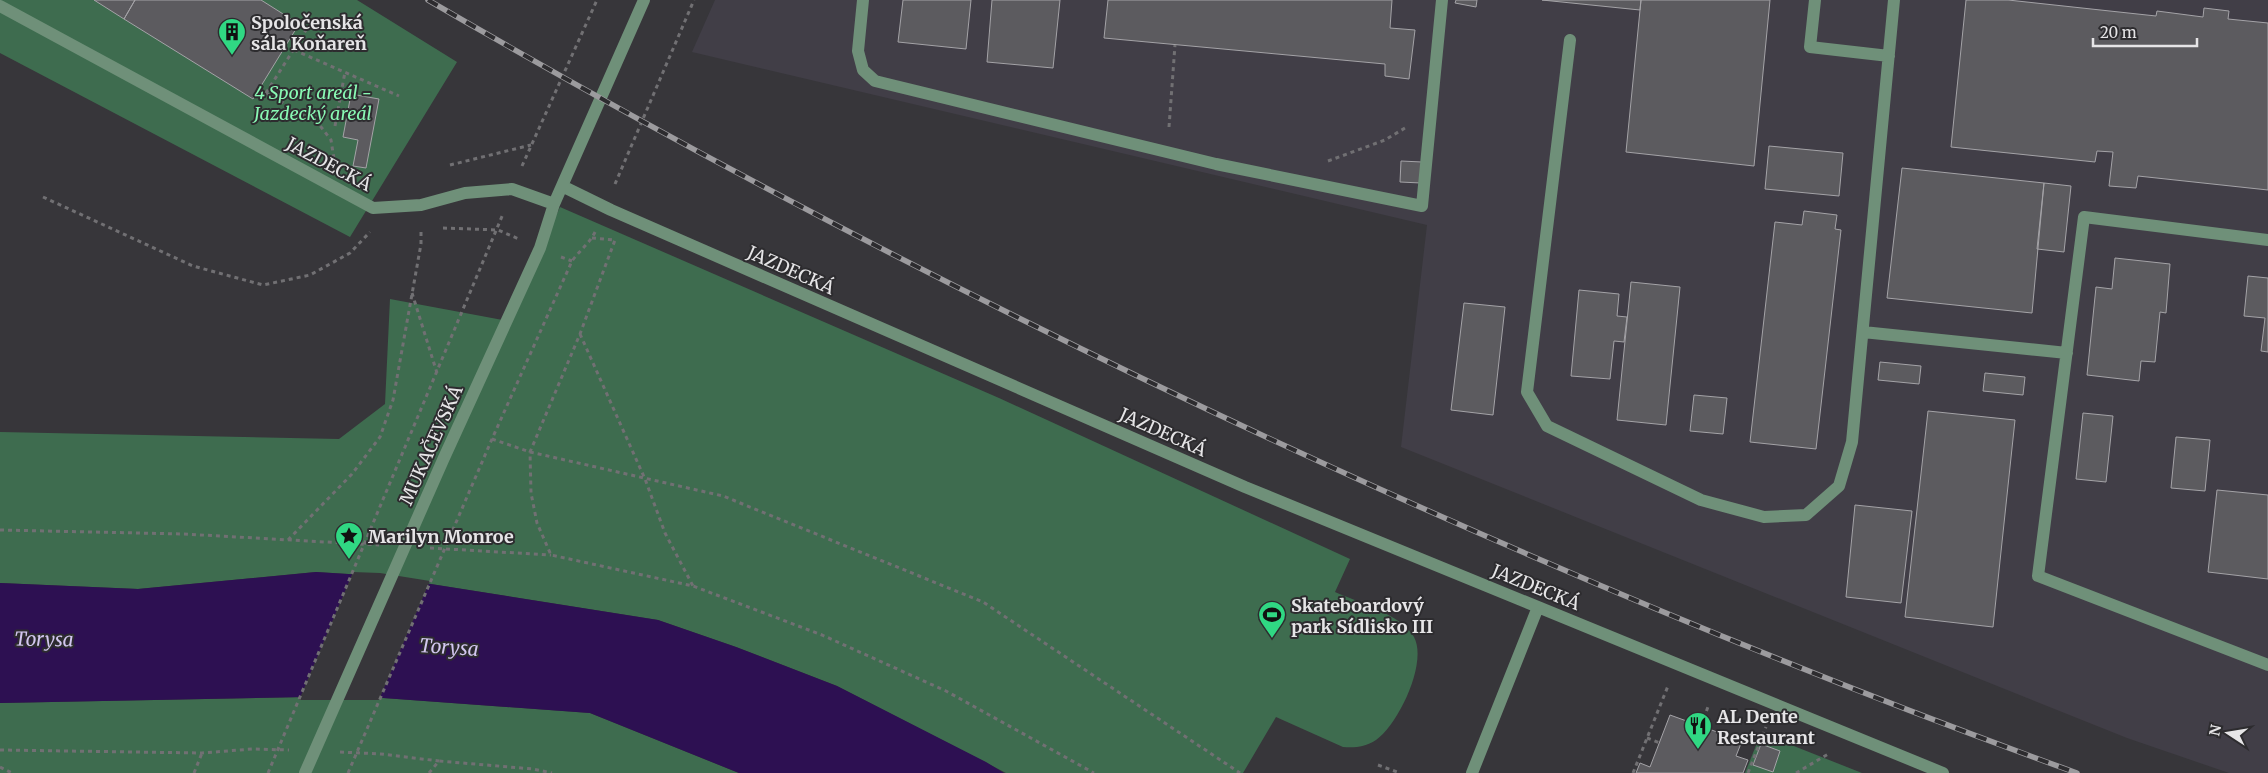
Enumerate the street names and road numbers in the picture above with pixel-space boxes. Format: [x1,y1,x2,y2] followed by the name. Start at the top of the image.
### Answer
[282,131,376,196] street label: JAZDECKÁ
[743,240,839,300] street label: JAZDECKÁ
[394,381,468,509] street label: MUKAČEVSKÁ
[1115,402,1211,462] street label: JAZDECKÁ
[1488,558,1584,615] street label: JAZDECKÁ

